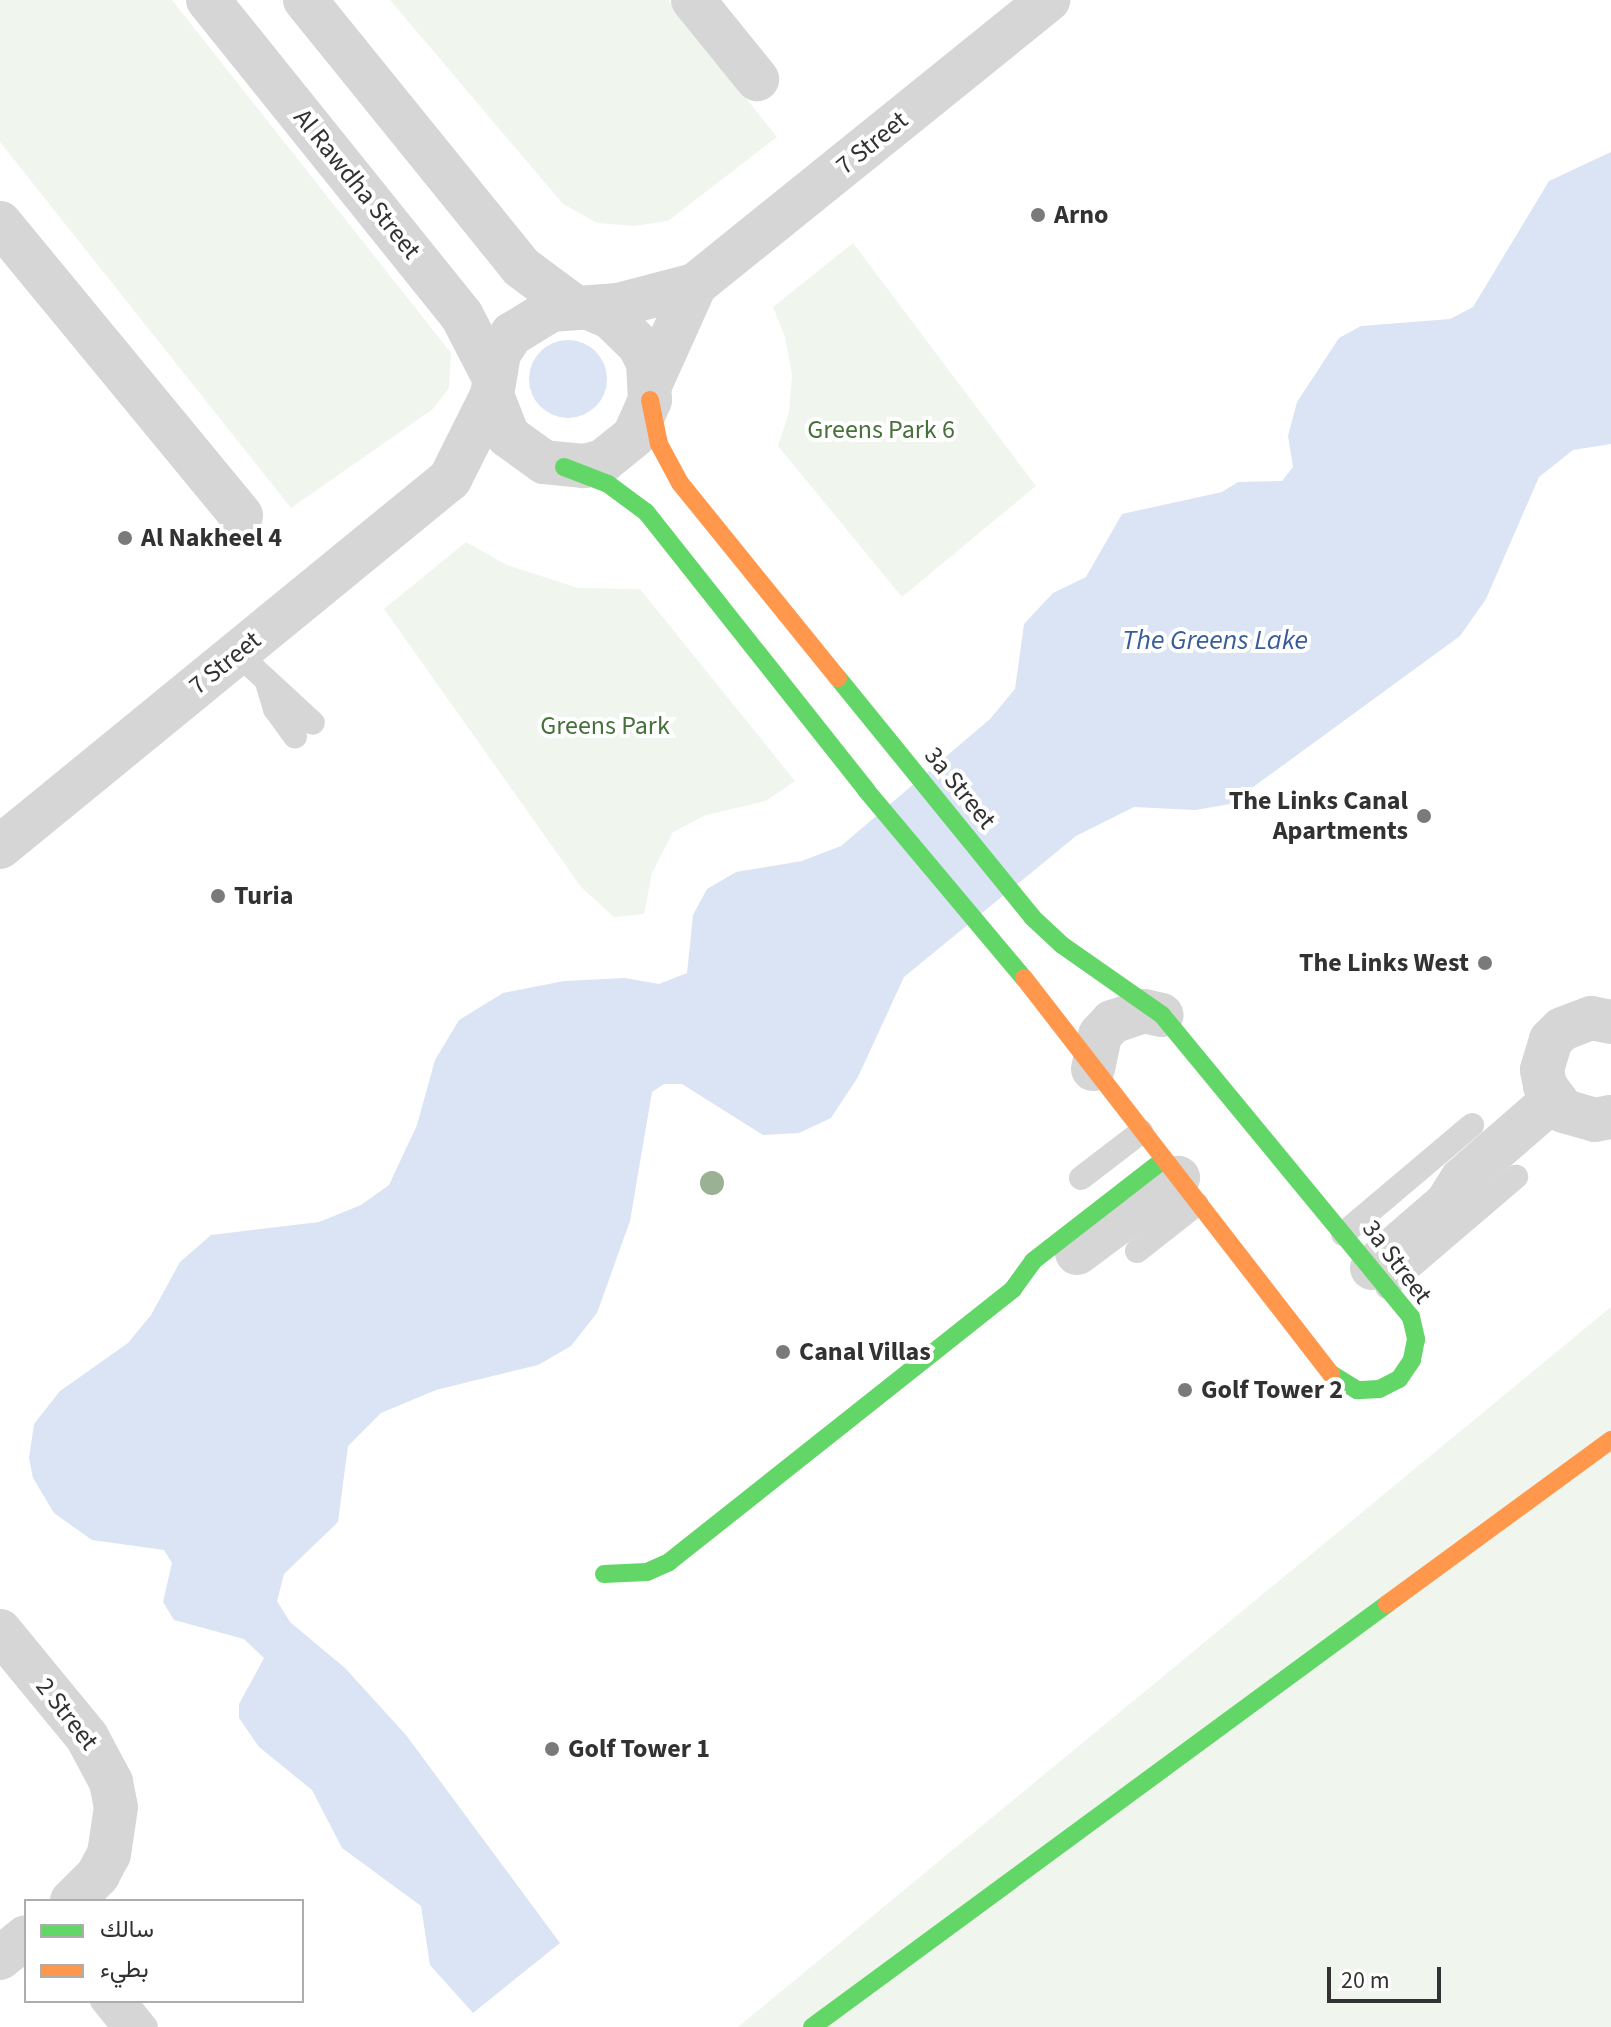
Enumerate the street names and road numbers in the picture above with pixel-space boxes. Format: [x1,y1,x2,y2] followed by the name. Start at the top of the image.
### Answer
[287,103,427,265] street label: Al Rawdha Street
[830,105,914,181] street label: 7 Street
[183,625,267,701] street label: 7 Street
[918,741,1002,835] street label: 3a Street
[1356,1214,1438,1310] street label: 3a Street
[29,1672,105,1756] street label: 2 Street

